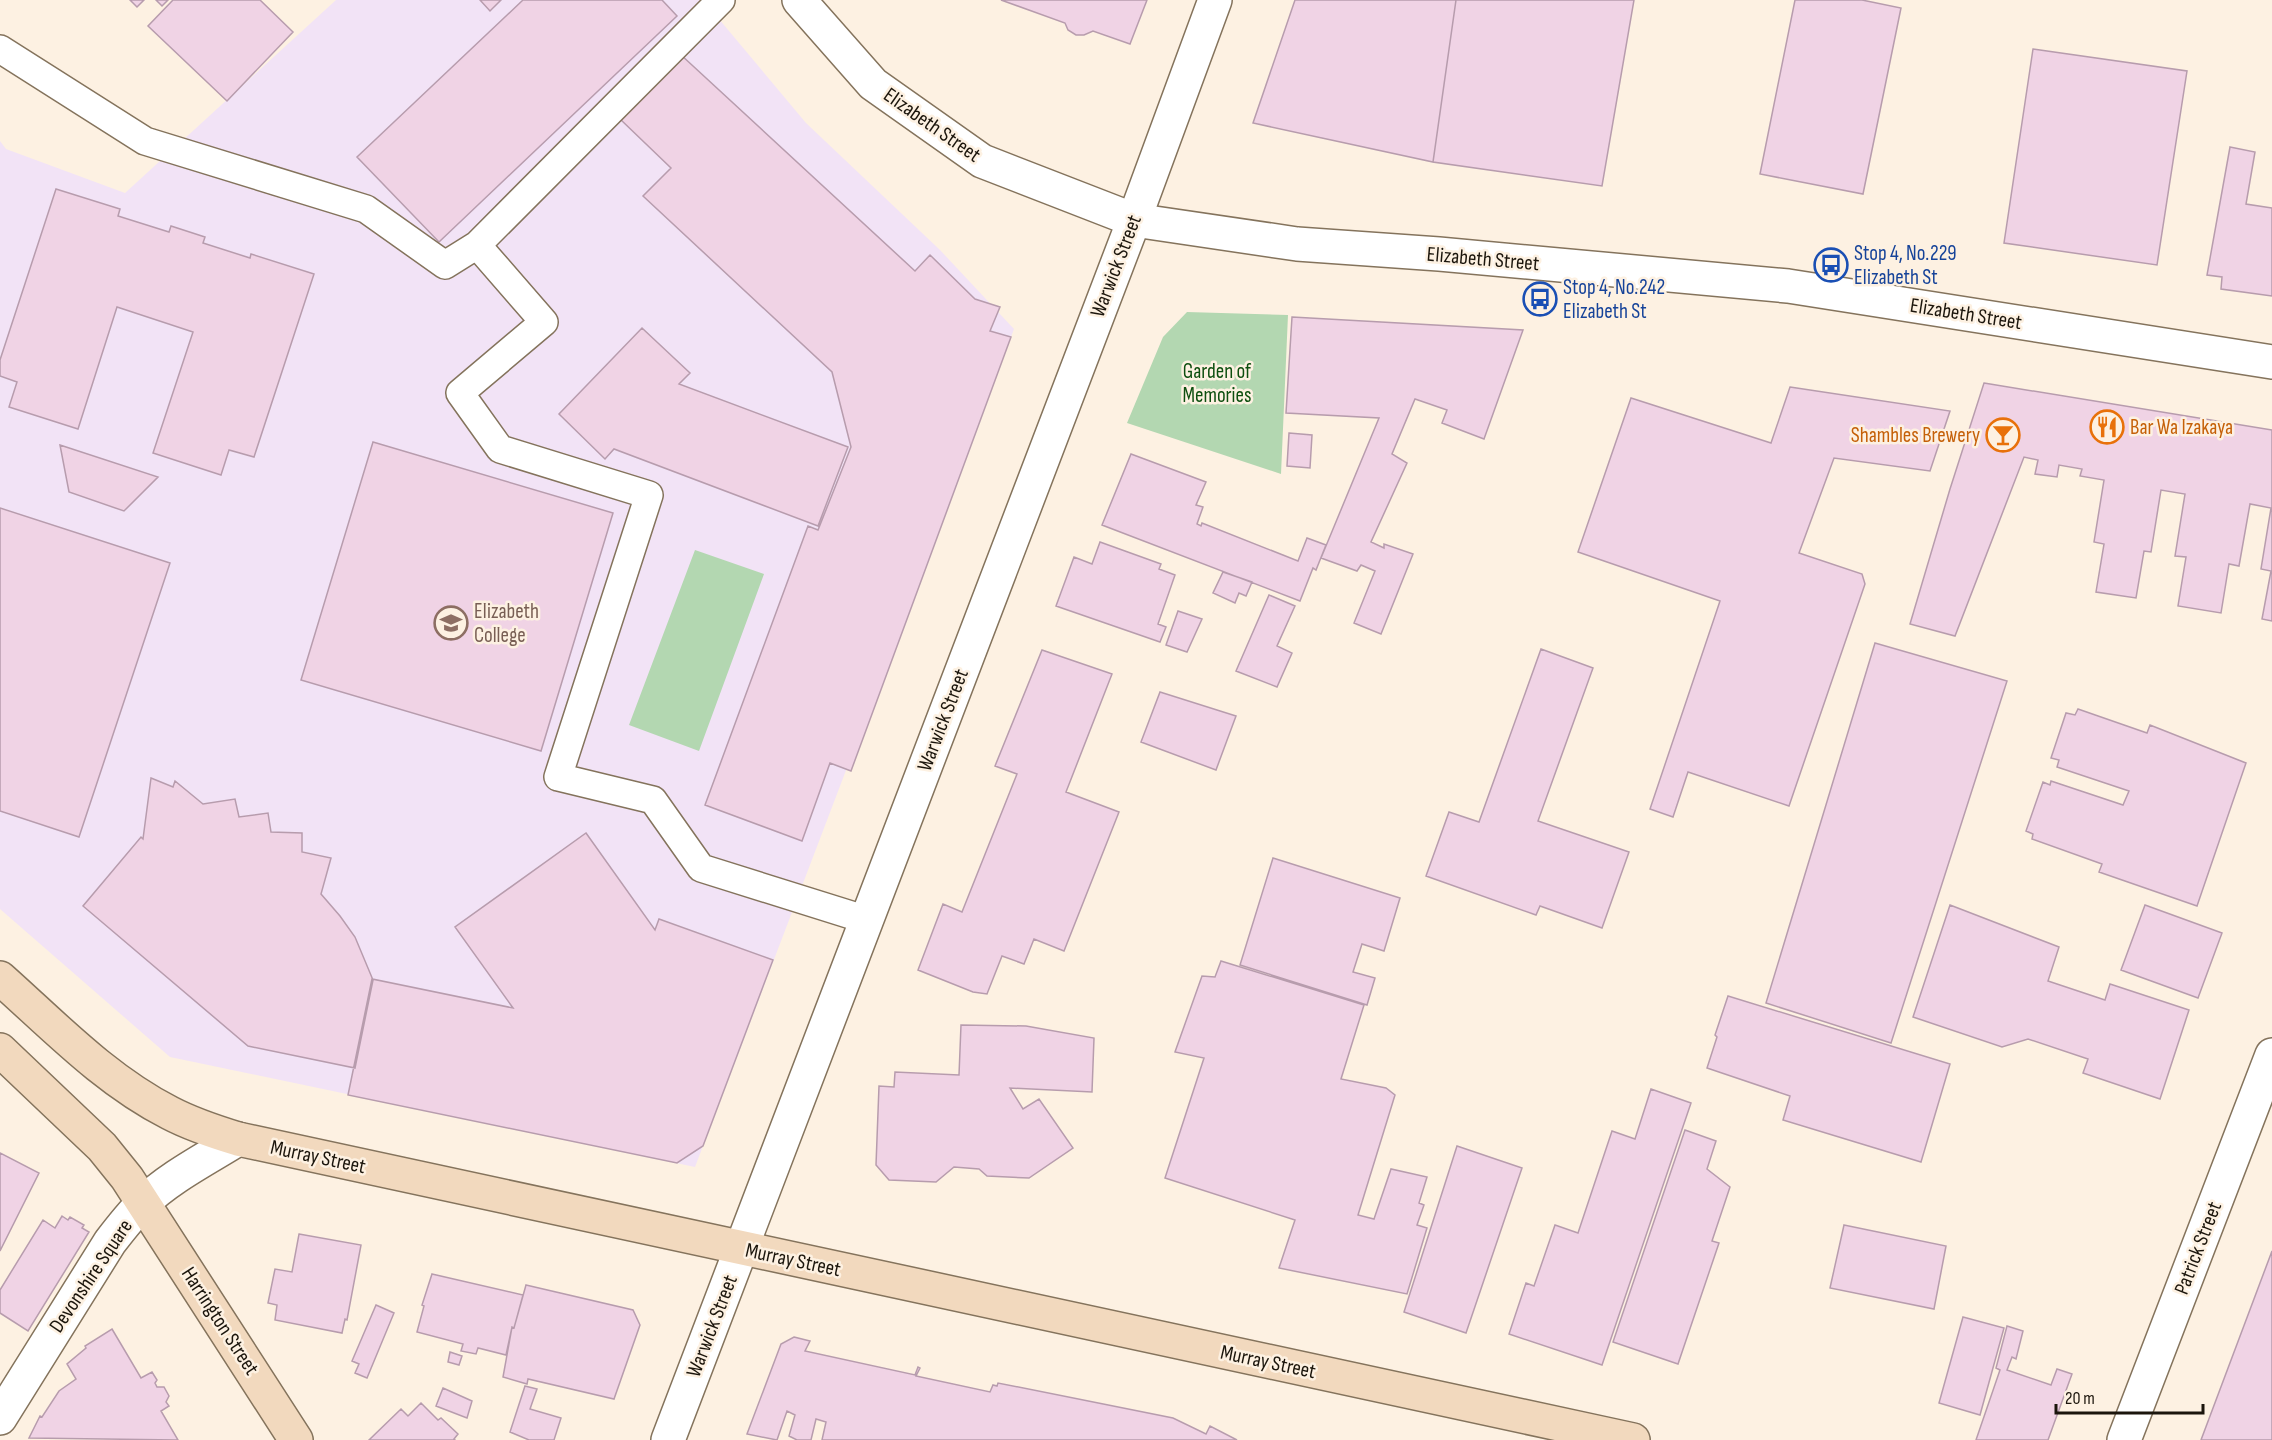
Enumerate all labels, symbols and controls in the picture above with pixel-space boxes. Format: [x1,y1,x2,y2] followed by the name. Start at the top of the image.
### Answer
[879,82,985,168] street label: Elizabeth Street
[1085,211,1147,321] street label: Warwick Street
[1854,241,1957,290] place label: Stop 4, No.229 Elizabeth St
[1426,242,1540,276] street label: Elizabeth Street
[1813,247,1849,283] bus stop icon: Stop 4, No.229 Elizabeth St
[1563,275,1665,324] place label: Stop 4, No.242 Elizabeth St
[1522,281,1558,317] bus stop icon: Stop 4, No.242 Elizabeth St
[1908,293,2024,335] street label: Elizabeth Street
[1182,359,1252,408] park label: Garden of Memories
[2089,409,2125,445] restaurant icon: Bar Wa Izakaya
[2130,415,2233,440] place label: Bar Wa Izakaya
[1985,417,2021,453] bar icon: Shambles Brewery
[1851,423,1980,448] place label: Shambles Brewery
[474,599,539,648] place label: Elizabeth College
[433,605,469,641] school or university icon: Elizabeth College
[912,665,974,775] street label: Warwick Street
[268,1135,368,1179] street label: Murray Street
[2169,1198,2227,1298] street label: Patrick Street
[44,1215,138,1337] street label: Devonshire Square
[743,1238,843,1282] street label: Murray Street
[176,1262,264,1380] street label: Harrington Street
[681,1271,743,1381] street label: Warwick Street
[1218,1340,1318,1384] street label: Murray Street
[2056,1377,2203,1415] scale bar
[2065,1388,2095,1409] text: 20 m

